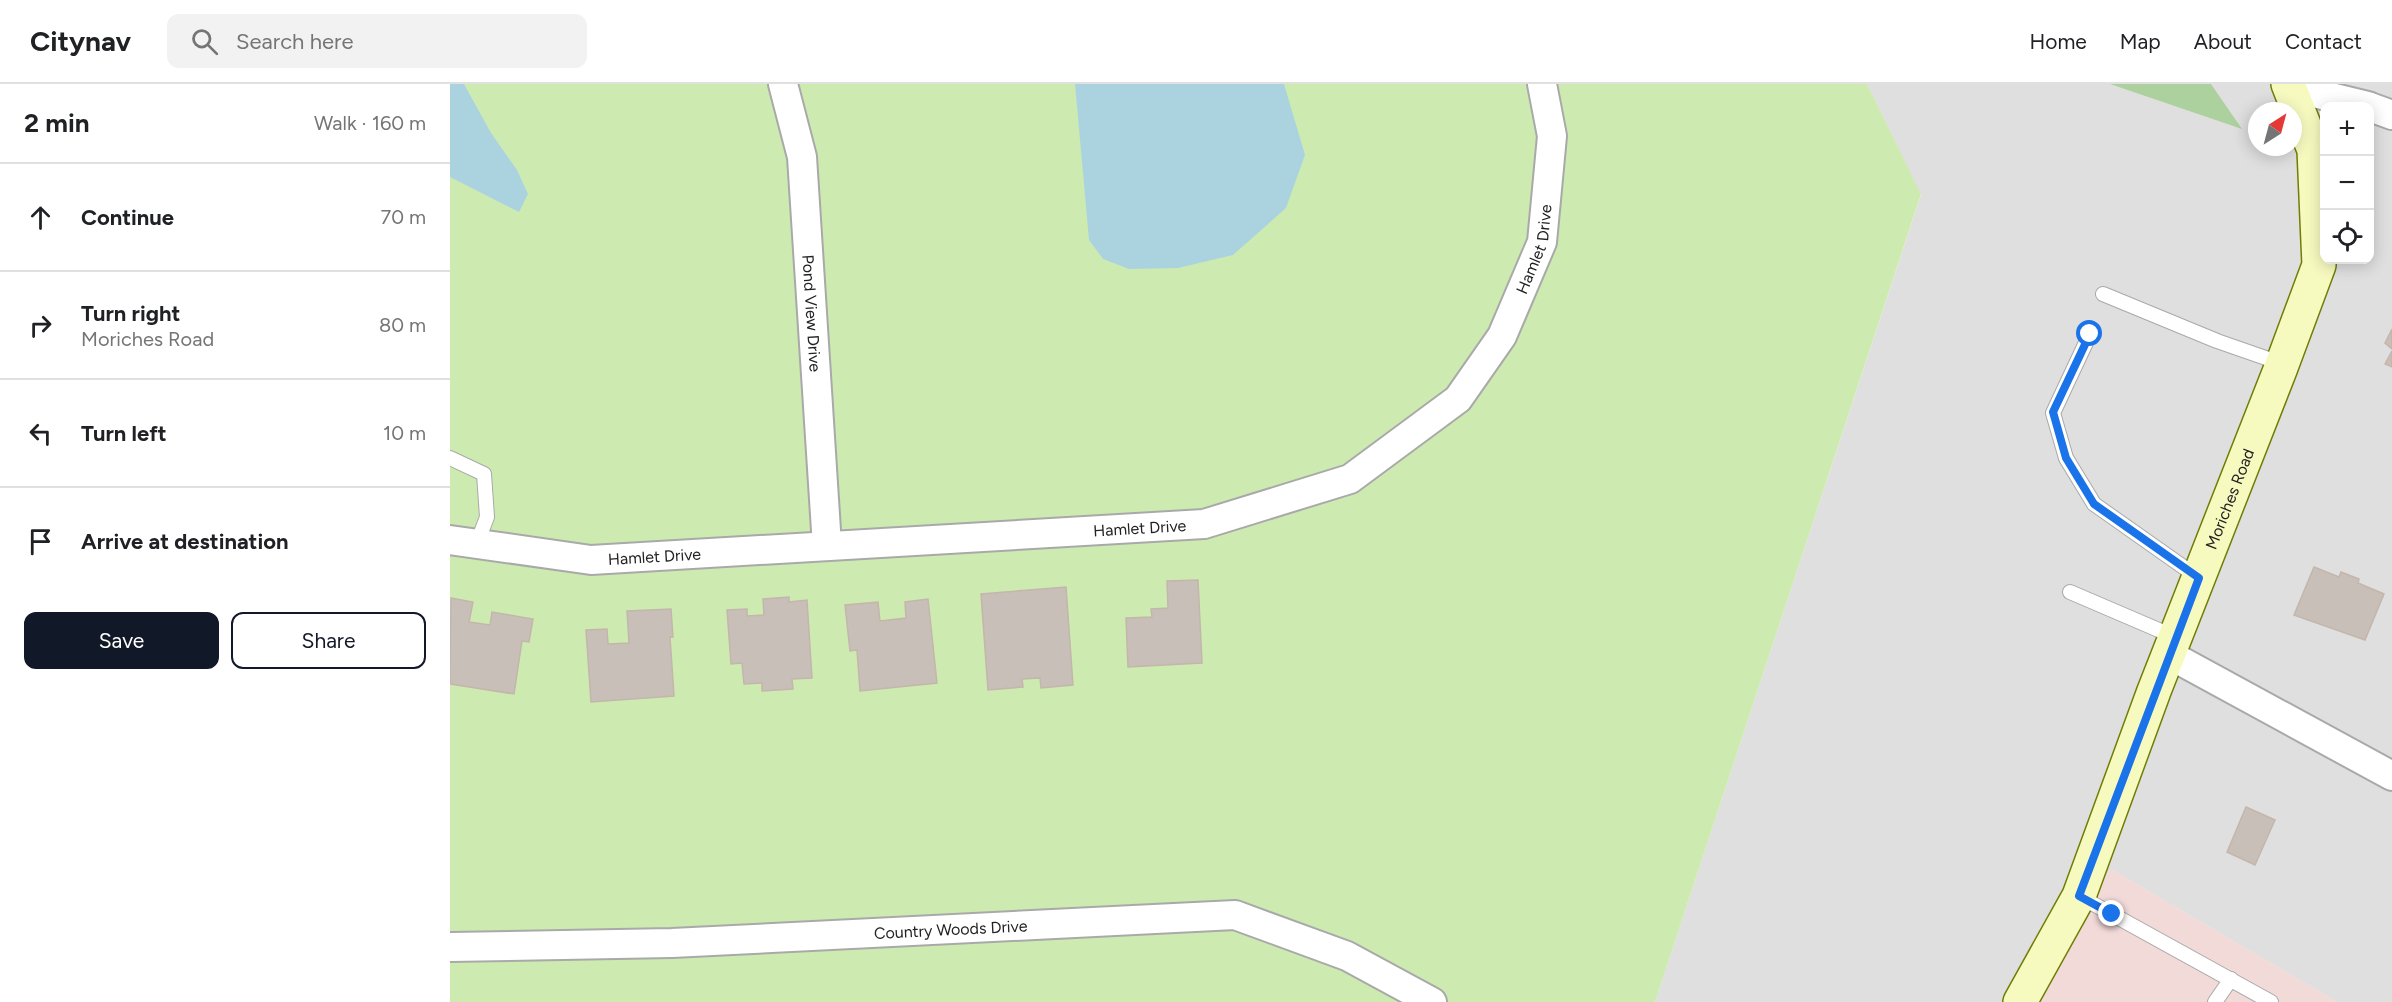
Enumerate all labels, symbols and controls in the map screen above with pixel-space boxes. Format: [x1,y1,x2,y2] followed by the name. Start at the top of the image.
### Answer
[167,14,587,68] search box
[30,24,131,58] text: Citynav
[188,25,221,58] icon: search
[236,28,354,55] text: Search here
[2030,29,2087,54] text: Home
[2120,29,2161,54] text: Map
[2194,29,2252,54] text: About
[2285,29,2362,54] text: Contact
[2248,102,2302,156] north arrow
[2320,102,2374,264] map controls
[2320,102,2374,156] button: +
[24,107,90,139] text: 2 min
[314,111,426,135] text: Walk · 160 m
[2320,156,2374,210] button: −
[24,201,57,234] icon: ahead
[1512,203,1555,297] street label: Hamlet Drive
[81,204,174,231] text: Continue
[380,205,426,229] text: 70 m
[2320,210,2374,264] button: locate
[799,254,825,373] street label: Pond View Drive
[81,300,180,327] text: Turn right
[24,309,57,342] icon: right
[379,313,426,337] text: 80 m
[2076,320,2102,346] route start
[81,327,214,351] text: Moriches Road
[24,417,57,450] icon: left
[81,420,167,447] text: Turn left
[383,421,426,445] text: 10 m
[2201,446,2258,552] street label: Moriches Road
[1093,516,1187,540] street label: Hamlet Drive
[24,525,57,558] icon: arrive
[81,528,289,555] text: Arrive at destination
[607,544,702,568] street label: Hamlet Drive
[24,612,219,669] button: Save
[231,612,426,669] button: Share
[2098,900,2124,926] route end
[873,916,1028,942] street label: Country Woods Drive

